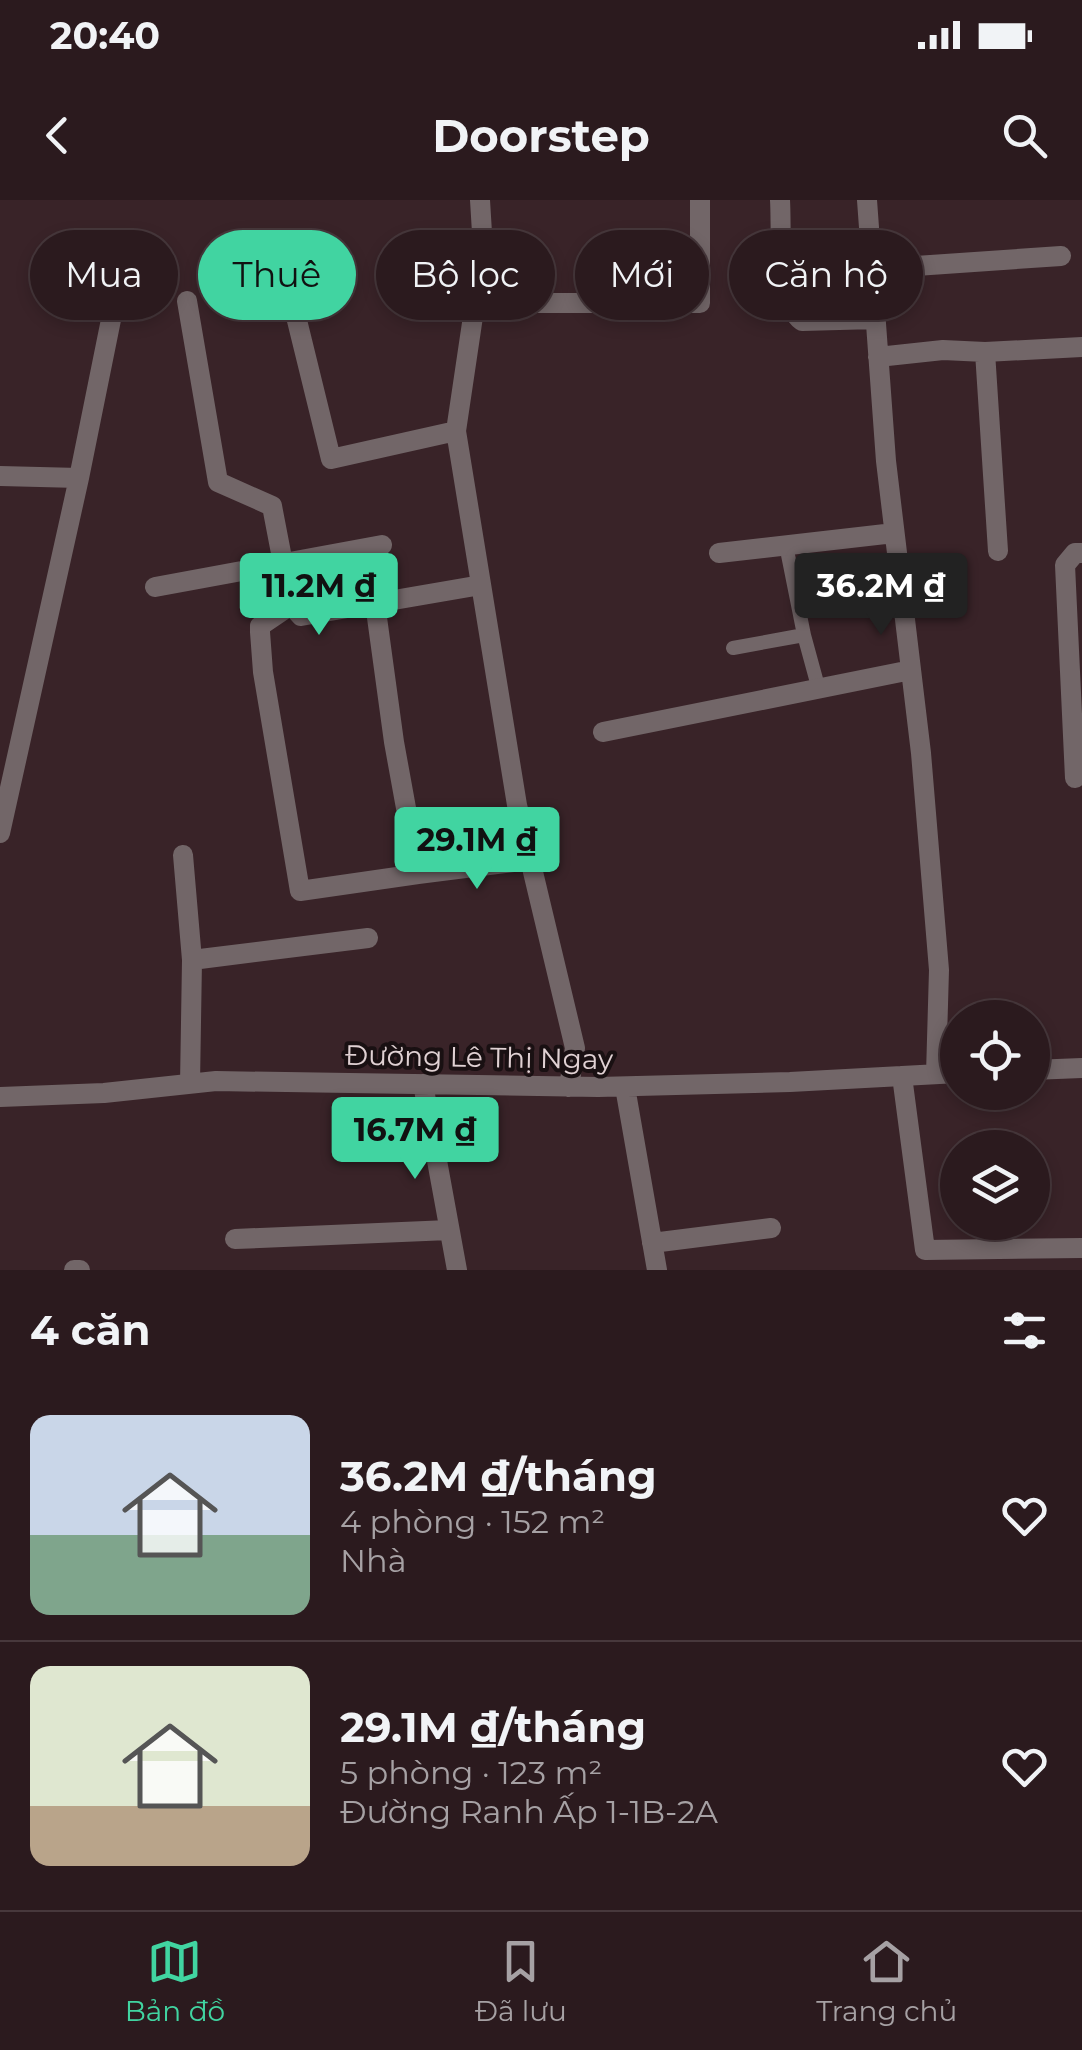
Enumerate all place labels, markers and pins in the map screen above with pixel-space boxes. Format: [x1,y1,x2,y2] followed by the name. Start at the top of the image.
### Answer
[227,553,411,638] pin: 11.2M ₫
[789,553,973,638] pin: 36.2M ₫
[385,807,569,892] pin: 29.1M ₫
[323,1097,507,1182] pin: 16.7M ₫

